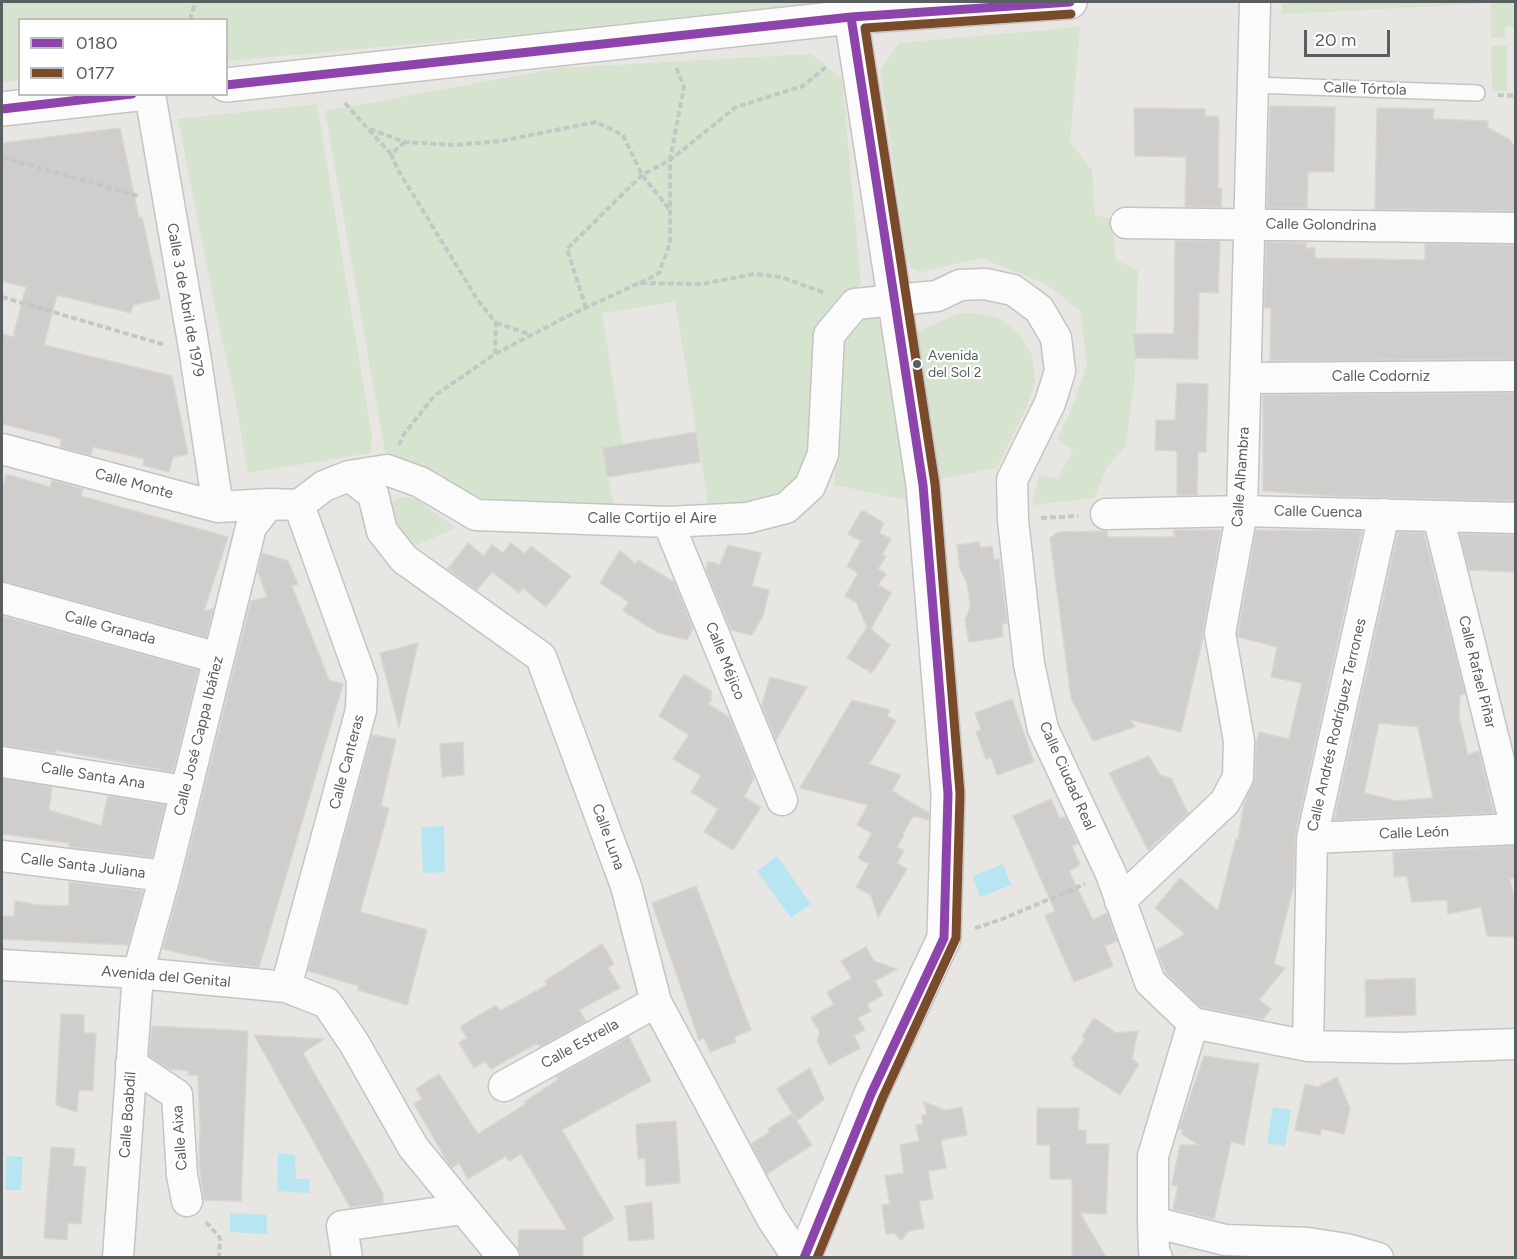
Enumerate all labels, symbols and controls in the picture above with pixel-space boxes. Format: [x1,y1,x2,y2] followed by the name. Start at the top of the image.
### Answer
[18,18,228,96] legend
[1307,18,1392,56] scale bar
[1315,29,1356,51] text: 20 m
[76,32,118,54] text: 0180
[76,62,114,84] text: 0177
[1323,79,1407,99] street label: Calle Tórtola
[1265,215,1377,235] street label: Calle Golondrina
[163,222,207,378] street label: Calle 3 de Abril de 1979
[928,348,981,380] place label: Avenida del Sol 2
[911,358,923,370] marker: Avenida del Sol 2
[1332,368,1430,386] street label: Calle Codorniz
[1229,426,1253,528] street label: Calle Alhambra
[93,465,175,503] street label: Calle Monte
[1274,502,1362,522] street label: Calle Cuenca
[587,510,717,528] street label: Calle Cortijo el Aire
[62,607,158,649] street label: Calle Granada
[1454,614,1500,730] street label: Calle Rafael Piñar
[1304,617,1370,833] street label: Calle Andrés Rodríguez Terrones
[701,620,749,702] street label: Calle Méjico
[170,654,228,818] street label: Calle José Cappa Ibáñez
[326,713,368,811] street label: Calle Canteras
[1035,719,1099,833] street label: Calle Ciudad Real
[40,759,146,793] street label: Calle Santa Ana
[588,801,628,873] street label: Calle Luna
[1379,823,1449,843] street label: Calle León
[20,849,146,883] street label: Calle Santa Juliana
[101,962,231,992] street label: Avenida del Genital
[538,1015,622,1073] street label: Calle Estrella
[116,1071,140,1159] street label: Calle Boabdil
[169,1105,191,1171] street label: Calle Aixa

